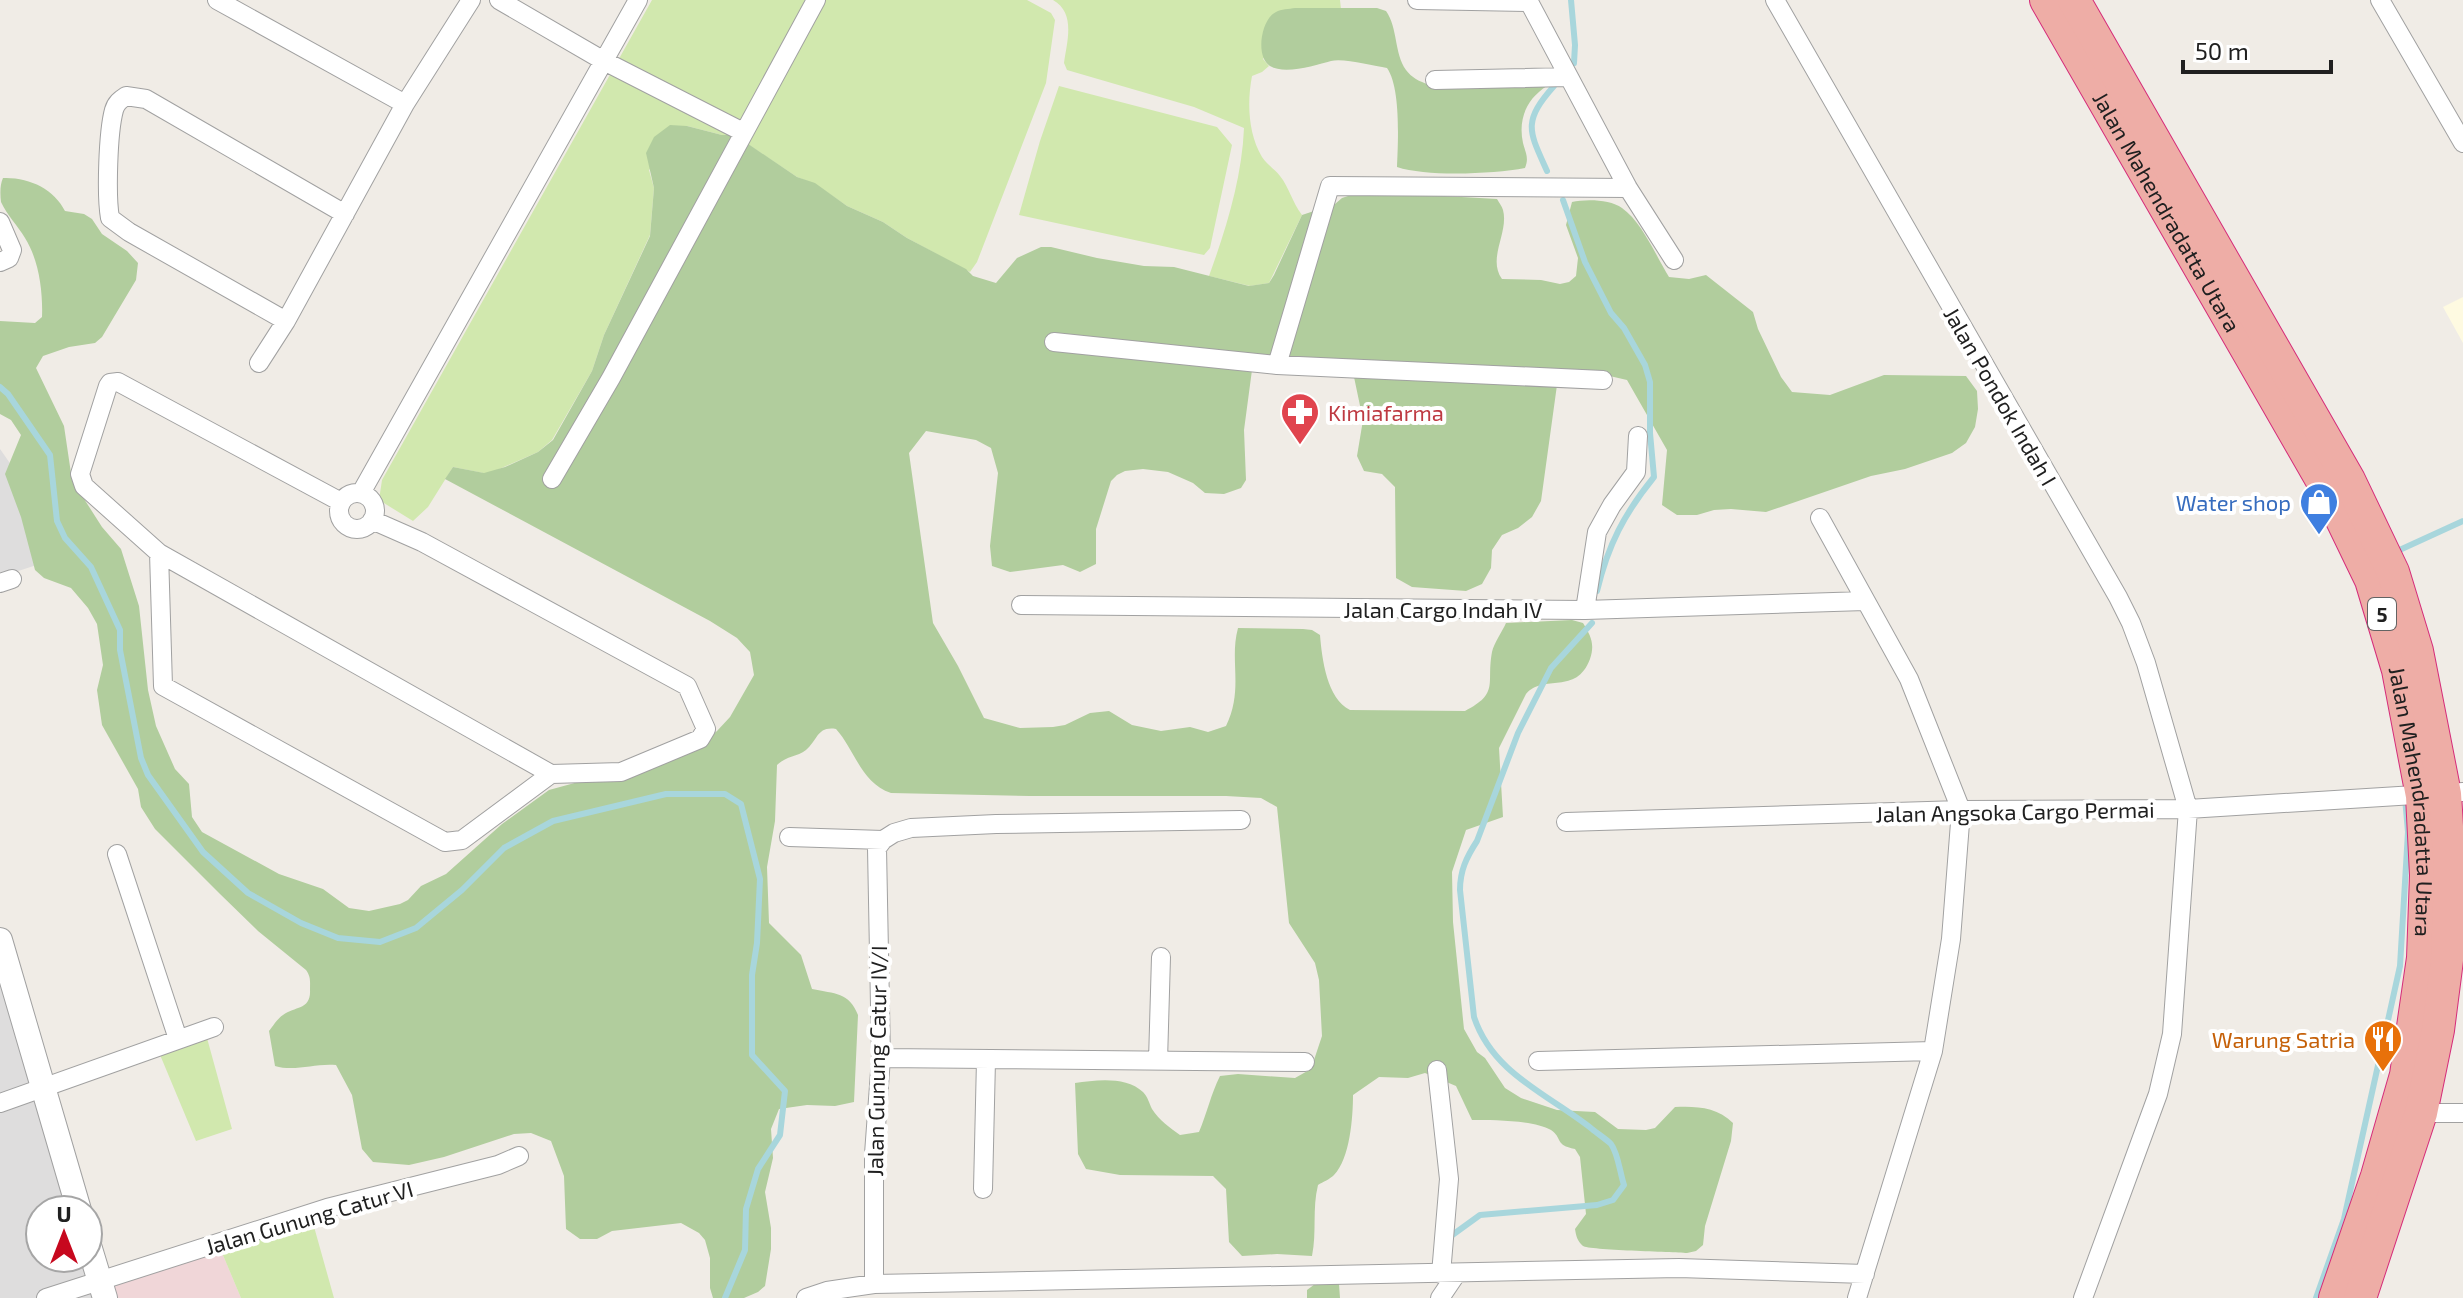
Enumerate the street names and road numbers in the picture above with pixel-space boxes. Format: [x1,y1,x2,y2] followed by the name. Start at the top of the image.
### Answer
[2088,87,2247,336] street label: Jalan Mahendradatta Utara
[1939,302,2063,490] street label: Jalan Pondok Indah I
[1344,596,1543,622] street label: Jalan Cargo Indah IV
[2368,598,2396,630] road number: 5
[2385,664,2439,937] street label: Jalan Mahendradatta Utara
[1875,796,2155,826] street label: Jalan Angsoka Cargo Permai
[861,945,891,1177] street label: Jalan Gunung Catur IV/I
[202,1175,416,1259] street label: Jalan Gunung Catur VI

